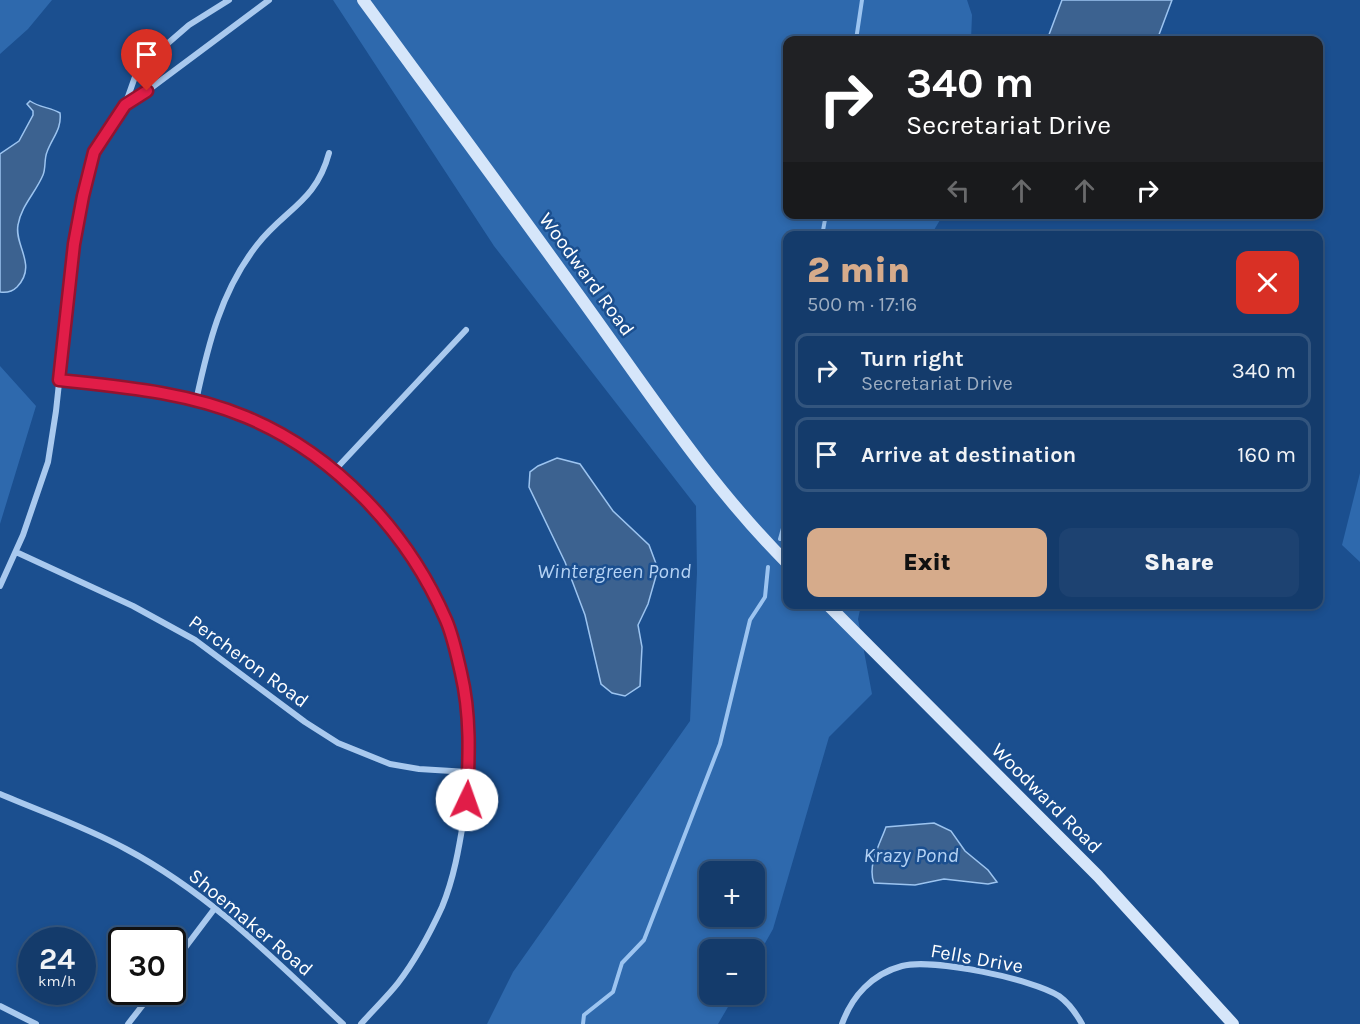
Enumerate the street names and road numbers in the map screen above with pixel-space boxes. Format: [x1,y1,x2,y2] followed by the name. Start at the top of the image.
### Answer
[534,208,639,340] street label: Woodward Road
[184,610,313,713] street label: Percheron Road
[987,738,1107,858] street label: Woodward Road
[184,864,317,981] street label: Shoemaker Road
[929,939,1025,978] street label: Fells Drive

